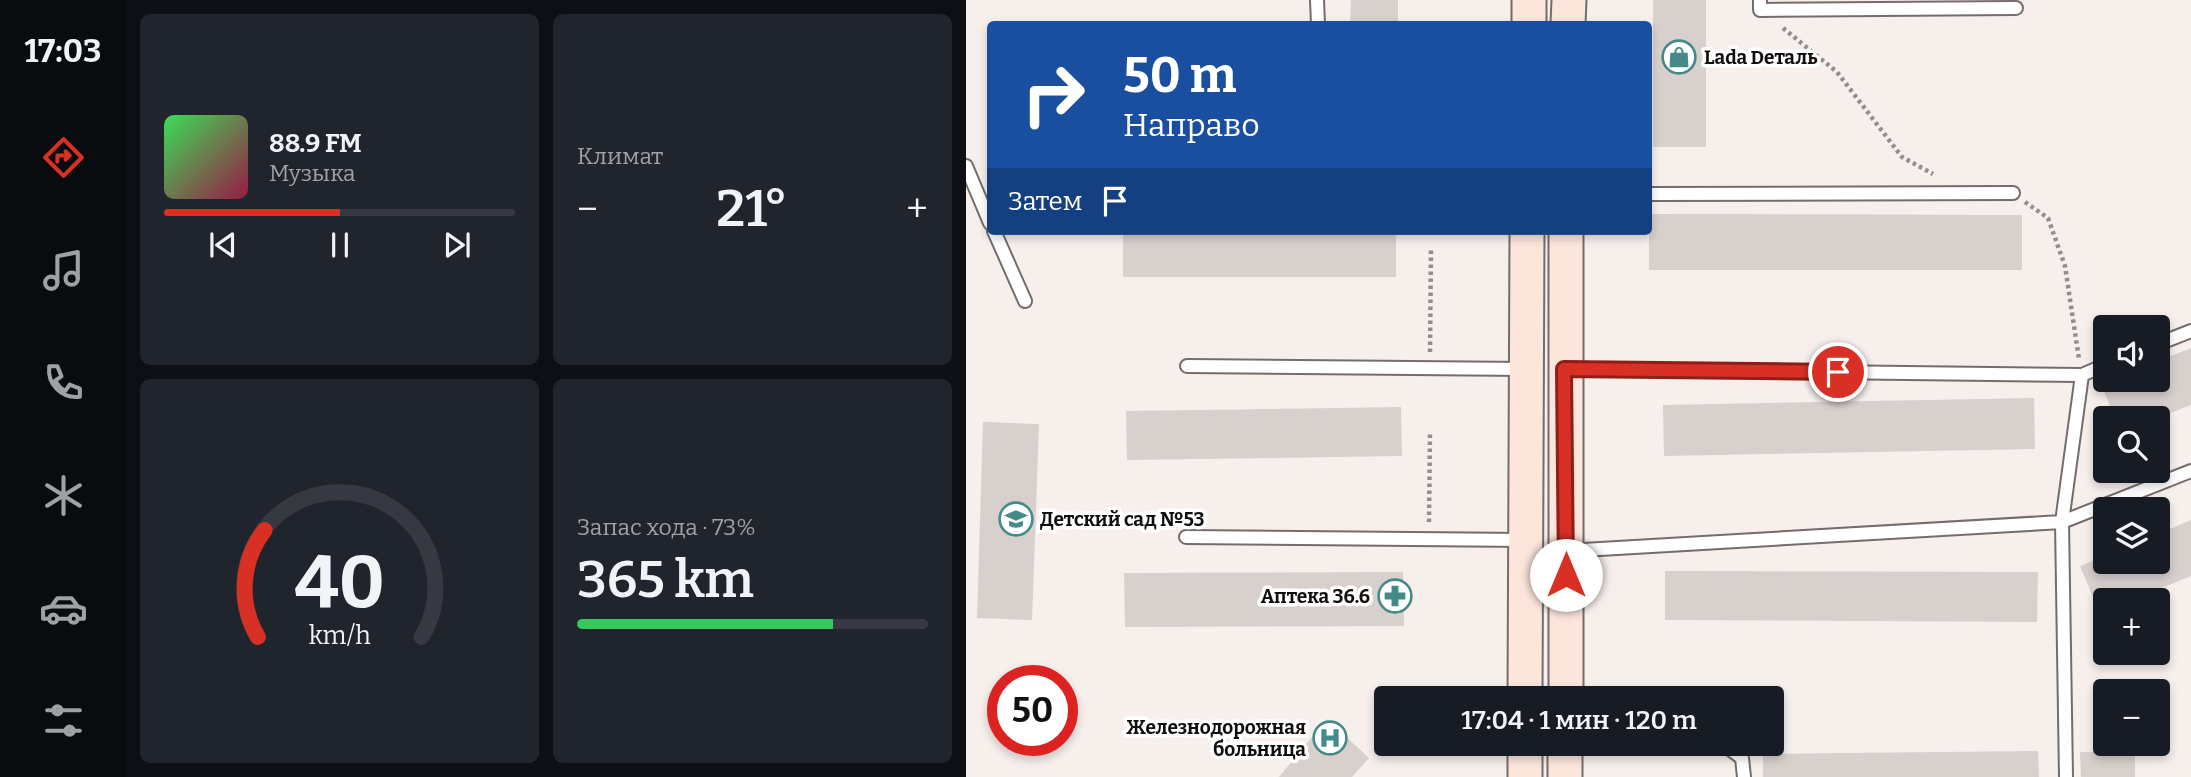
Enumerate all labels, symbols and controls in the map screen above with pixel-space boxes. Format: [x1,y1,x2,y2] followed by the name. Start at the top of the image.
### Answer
[25,32,101,70] text: 17:03
[1660,38,1698,76] shop icon: Lada Dеталь
[1123,46,1236,105] text: 50 m
[1704,46,1818,69] place label: Lada Dеталь
[1008,49,1099,140] icon: right
[1123,106,1260,144] text: Направо
[269,128,362,159] text: 88.9 FM
[39,133,88,182] icon: directions
[577,142,663,170] text: Климат
[269,159,356,187] text: Музыка
[716,177,788,240] text: 21°
[1096,182,1134,220] icon: arrive
[577,186,598,232] text: −
[906,186,928,232] text: +
[1008,186,1082,217] text: Затем
[204,226,242,264] icon: previous
[321,226,359,264] icon: pause
[438,226,476,264] icon: next
[39,246,88,295] icon: music
[2093,315,2170,756] map controls
[2093,315,2170,392] button: sound
[1808,342,1868,402] pin
[1819,353,1857,391] icon: arrive
[39,358,88,407] icon: phone
[2093,406,2170,483] button: search
[39,471,88,520] icon: climate
[2093,497,2170,574] button: layers
[997,500,1035,538] school or university icon: Детский сад №53
[1040,508,1204,531] place label: Детский сад №53
[577,513,756,541] text: Запас хода · 73%
[1529,538,1603,612] position arrow
[294,539,385,626] text: 40
[577,548,754,611] text: 365 km
[1376,577,1414,615] pharmacy icon: Аптека 36.6
[39,584,88,633] icon: car
[1261,585,1370,608] place label: Аптека 36.6
[2093,588,2170,665] button: +
[309,621,371,651] text: km/h
[987,665,1078,756] speed limit sign: 50
[2093,679,2170,756] button: −
[39,696,88,745] icon: filters
[1461,705,1697,736] text: 17:04 · 1 мин · 120 m
[1126,716,1306,761] place label: Железнодорожная больница
[1311,719,1349,757] hospital icon: Железнодорожная больница

